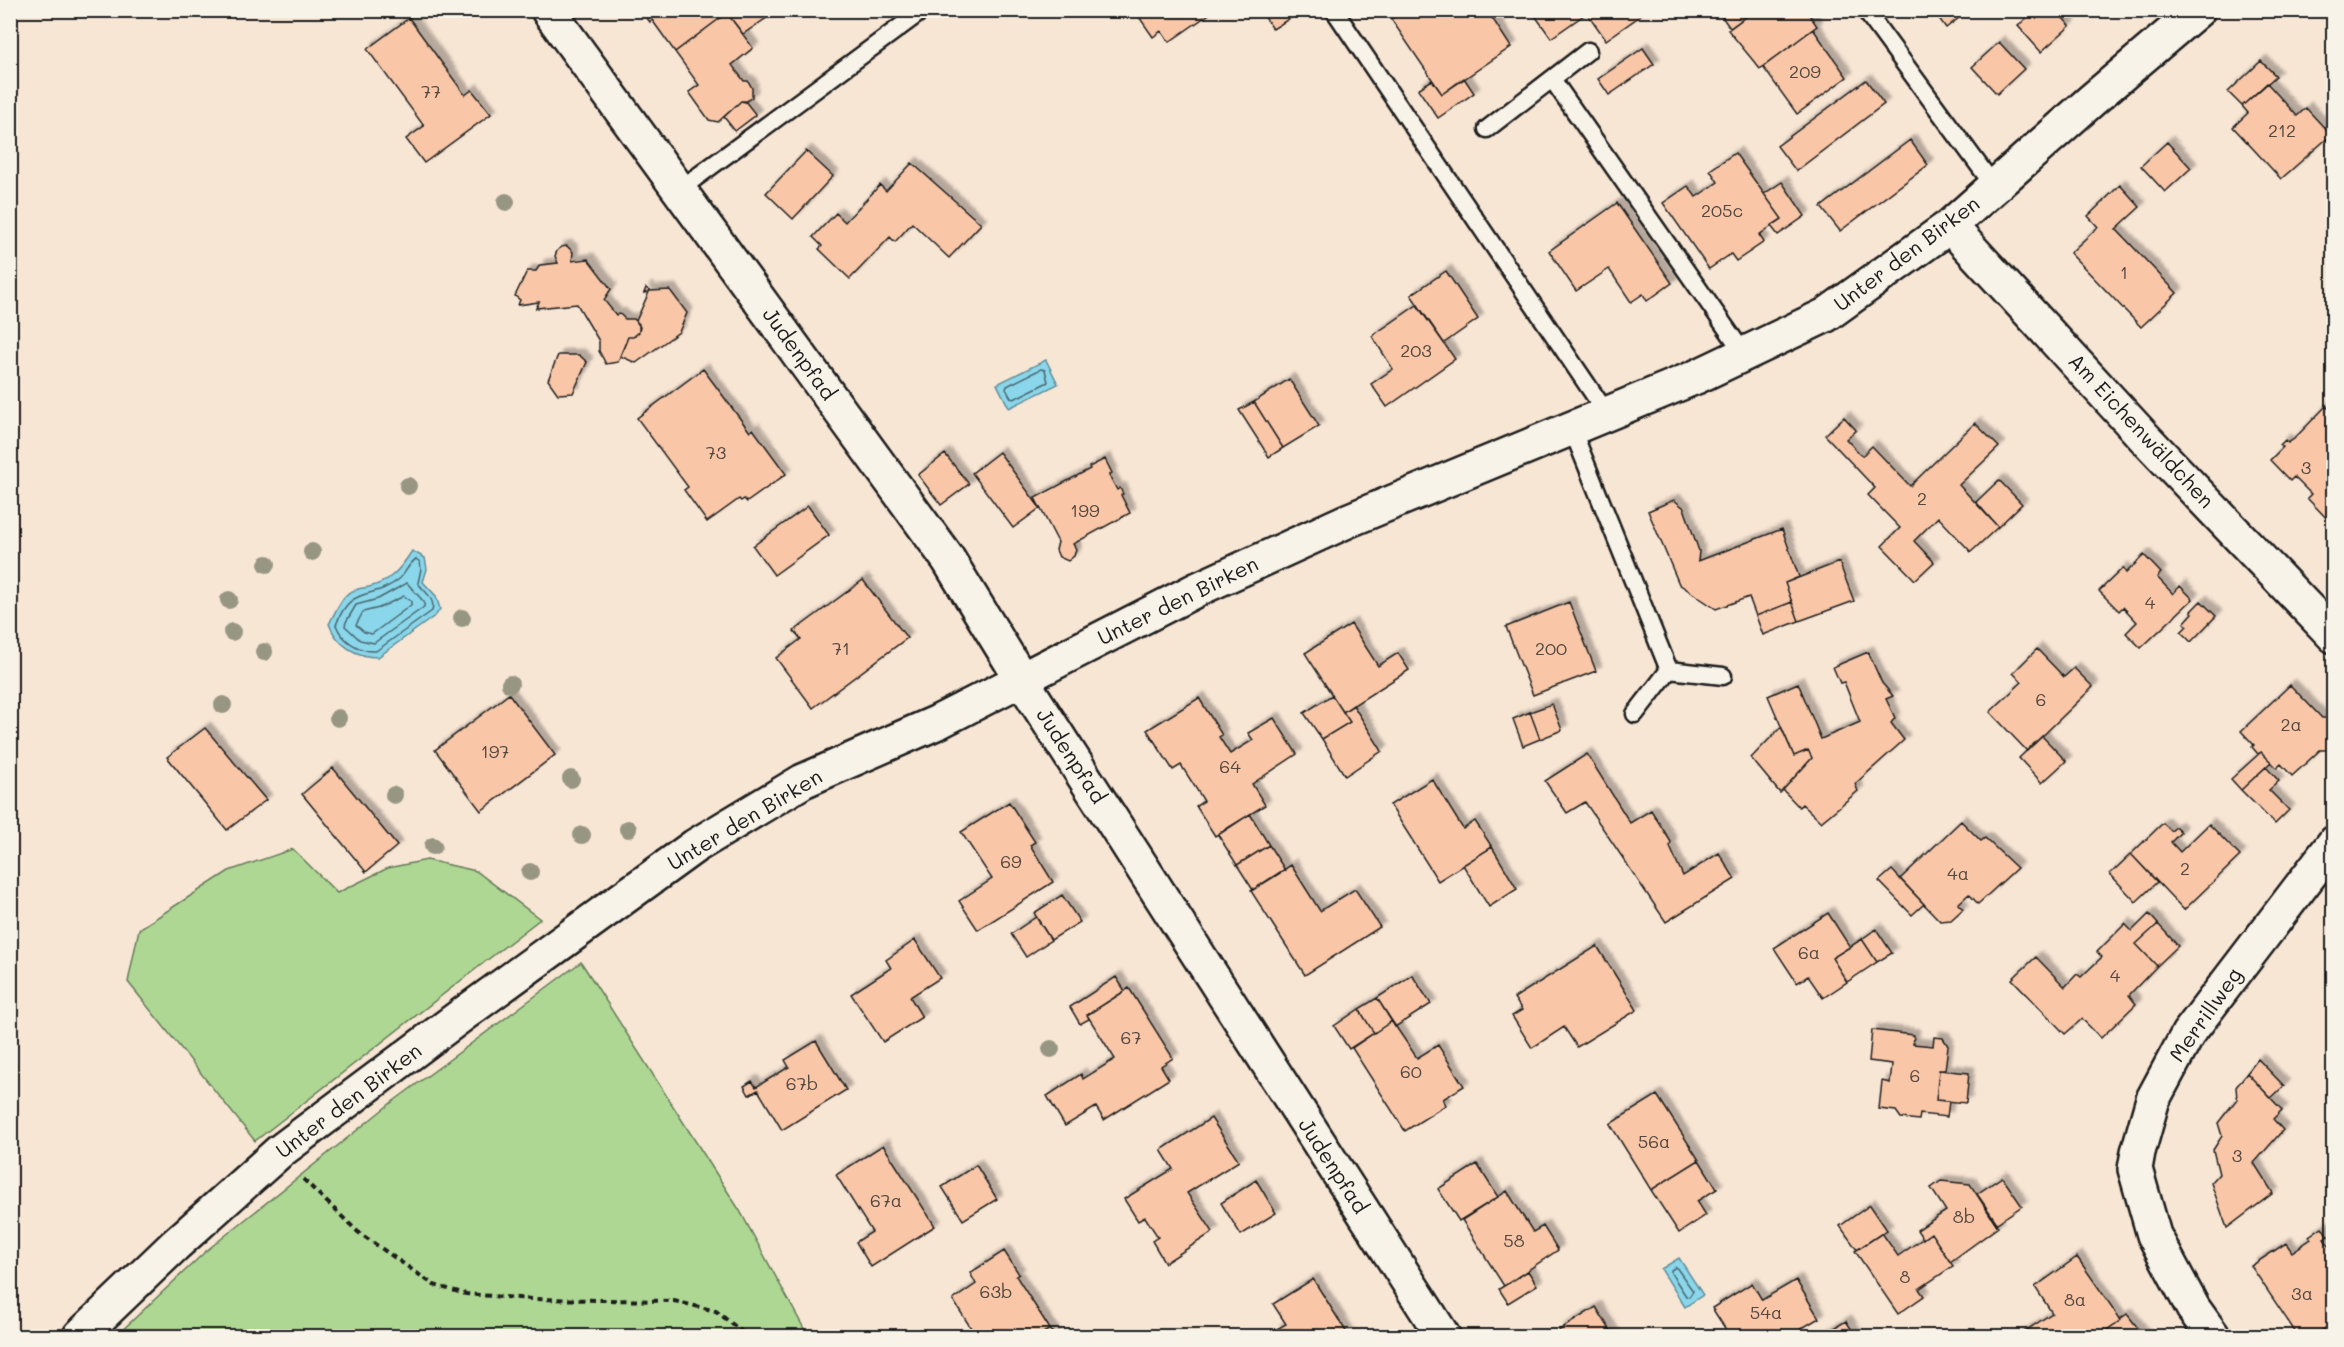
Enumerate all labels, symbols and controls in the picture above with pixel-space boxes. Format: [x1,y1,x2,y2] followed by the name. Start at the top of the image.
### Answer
[1789,59,1821,83] house number: 209
[421,79,441,103] house number: 77
[2268,118,2296,142] house number: 212
[1828,189,1984,316] street label: Unter den Birken
[1701,198,1743,222] house number: 205c
[2120,260,2128,284] house number: 1
[757,301,843,405] street label: Judenpfad
[1400,338,1432,362] house number: 203
[2063,347,2221,513] street label: Am Eichenwäldchen
[706,440,726,464] house number: 73
[2301,455,2311,479] house number: 3
[1917,486,1927,510] house number: 2
[1070,498,1100,522] house number: 199
[1093,549,1262,650] street label: Unter den Birken
[2145,590,2156,614] house number: 4
[832,636,850,660] house number: 71
[1535,636,1567,660] house number: 200
[2036,687,2046,711] house number: 6
[1031,702,1113,808] street label: Judenpfad
[2280,712,2302,736] house number: 2a
[481,739,509,763] house number: 197
[1219,754,1241,778] house number: 64
[662,762,826,876] street label: Unter den Birken
[1000,849,1022,873] house number: 69
[2180,856,2190,880] house number: 2
[1947,861,1969,885] house number: 4a
[1798,940,1820,964] house number: 6a
[2162,962,2247,1067] street label: Merrillweg
[2110,963,2121,987] house number: 4
[1121,1025,1141,1049] house number: 67
[270,1036,426,1163] street label: Unter den Birken
[1400,1059,1422,1083] house number: 60
[1910,1063,1920,1087] house number: 6
[786,1071,818,1095] house number: 67b
[1293,1112,1375,1218] street label: Judenpfad
[1638,1129,1670,1153] house number: 56a
[2232,1143,2242,1167] house number: 3
[870,1188,902,1212] house number: 67a
[1953,1204,1975,1228] house number: 8b
[1503,1228,1525,1252] house number: 58
[1900,1264,1911,1288] house number: 8
[980,1279,1012,1303] house number: 63b
[2291,1281,2313,1305] house number: 3a
[2064,1287,2086,1311] house number: 8a
[1750,1300,1782,1324] house number: 54a

